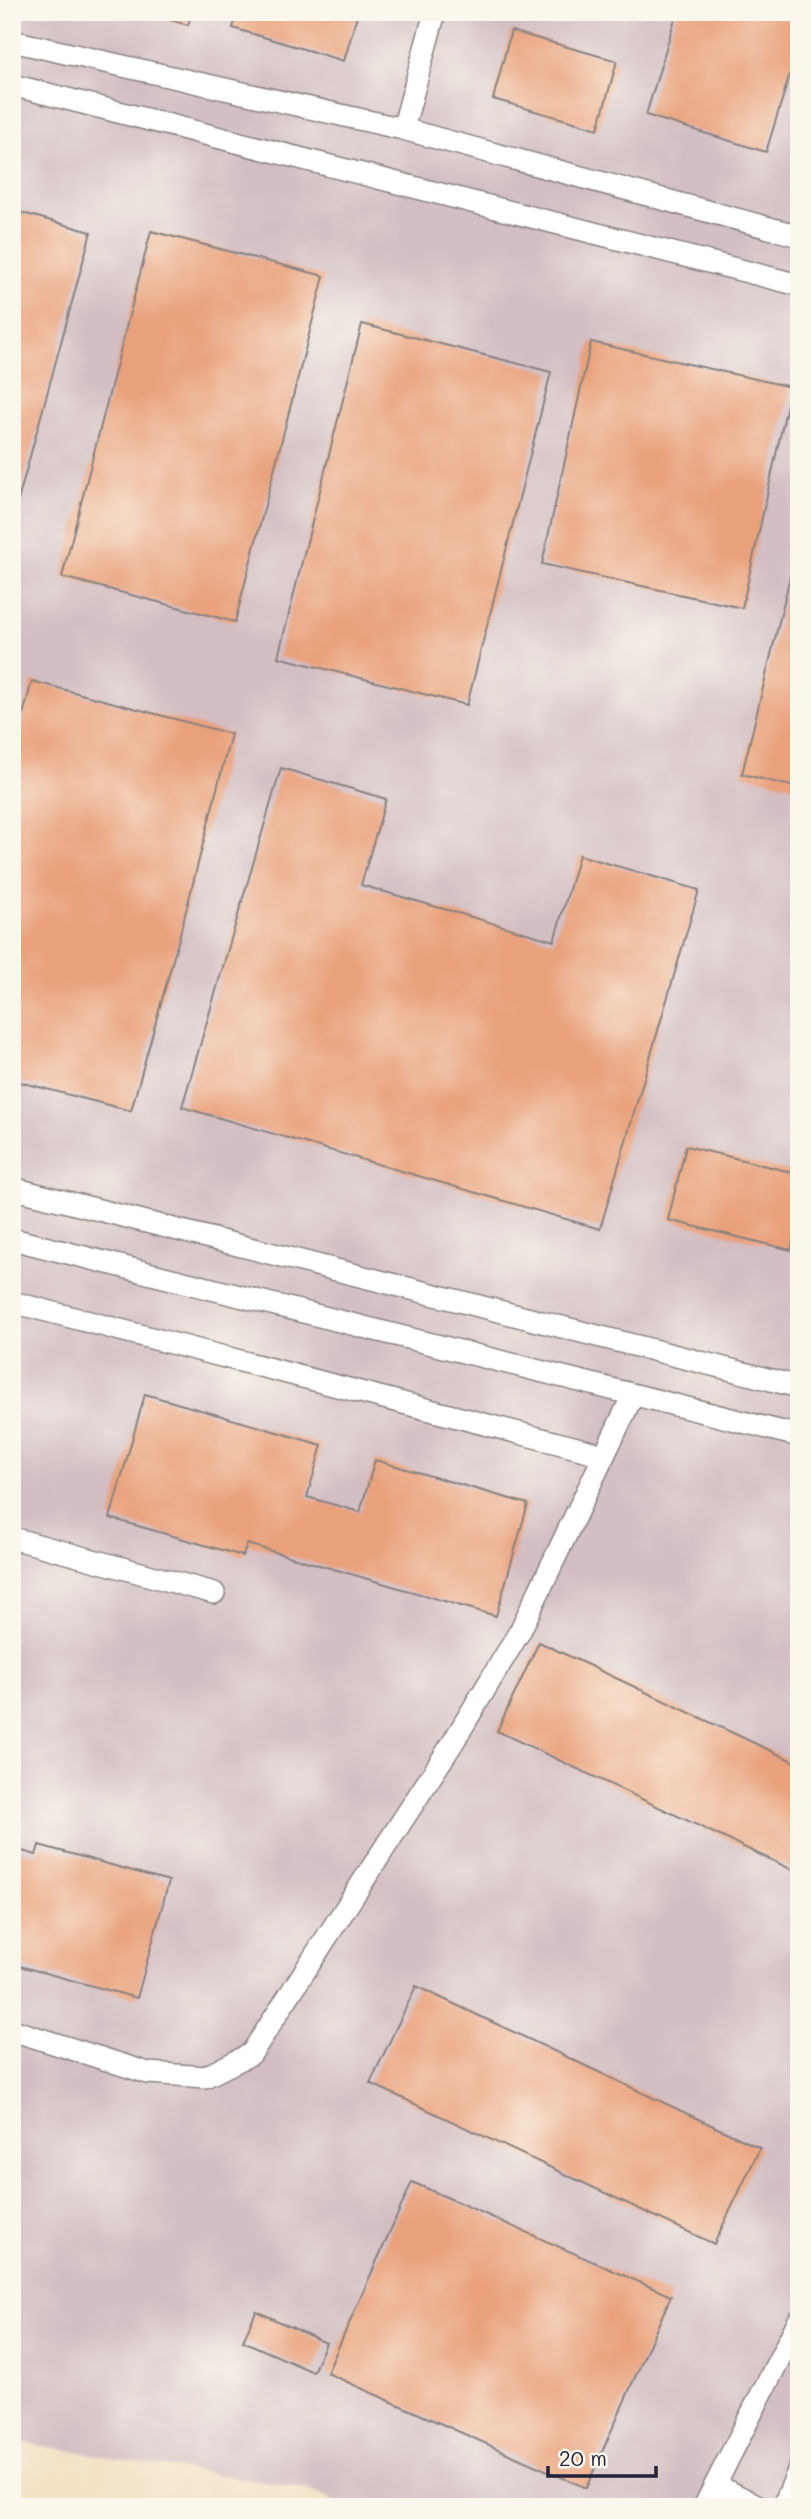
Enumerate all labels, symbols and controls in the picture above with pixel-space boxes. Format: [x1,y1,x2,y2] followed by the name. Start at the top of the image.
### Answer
[548,2435,657,2479] scale bar
[559,2444,607,2471] text: 20 m

